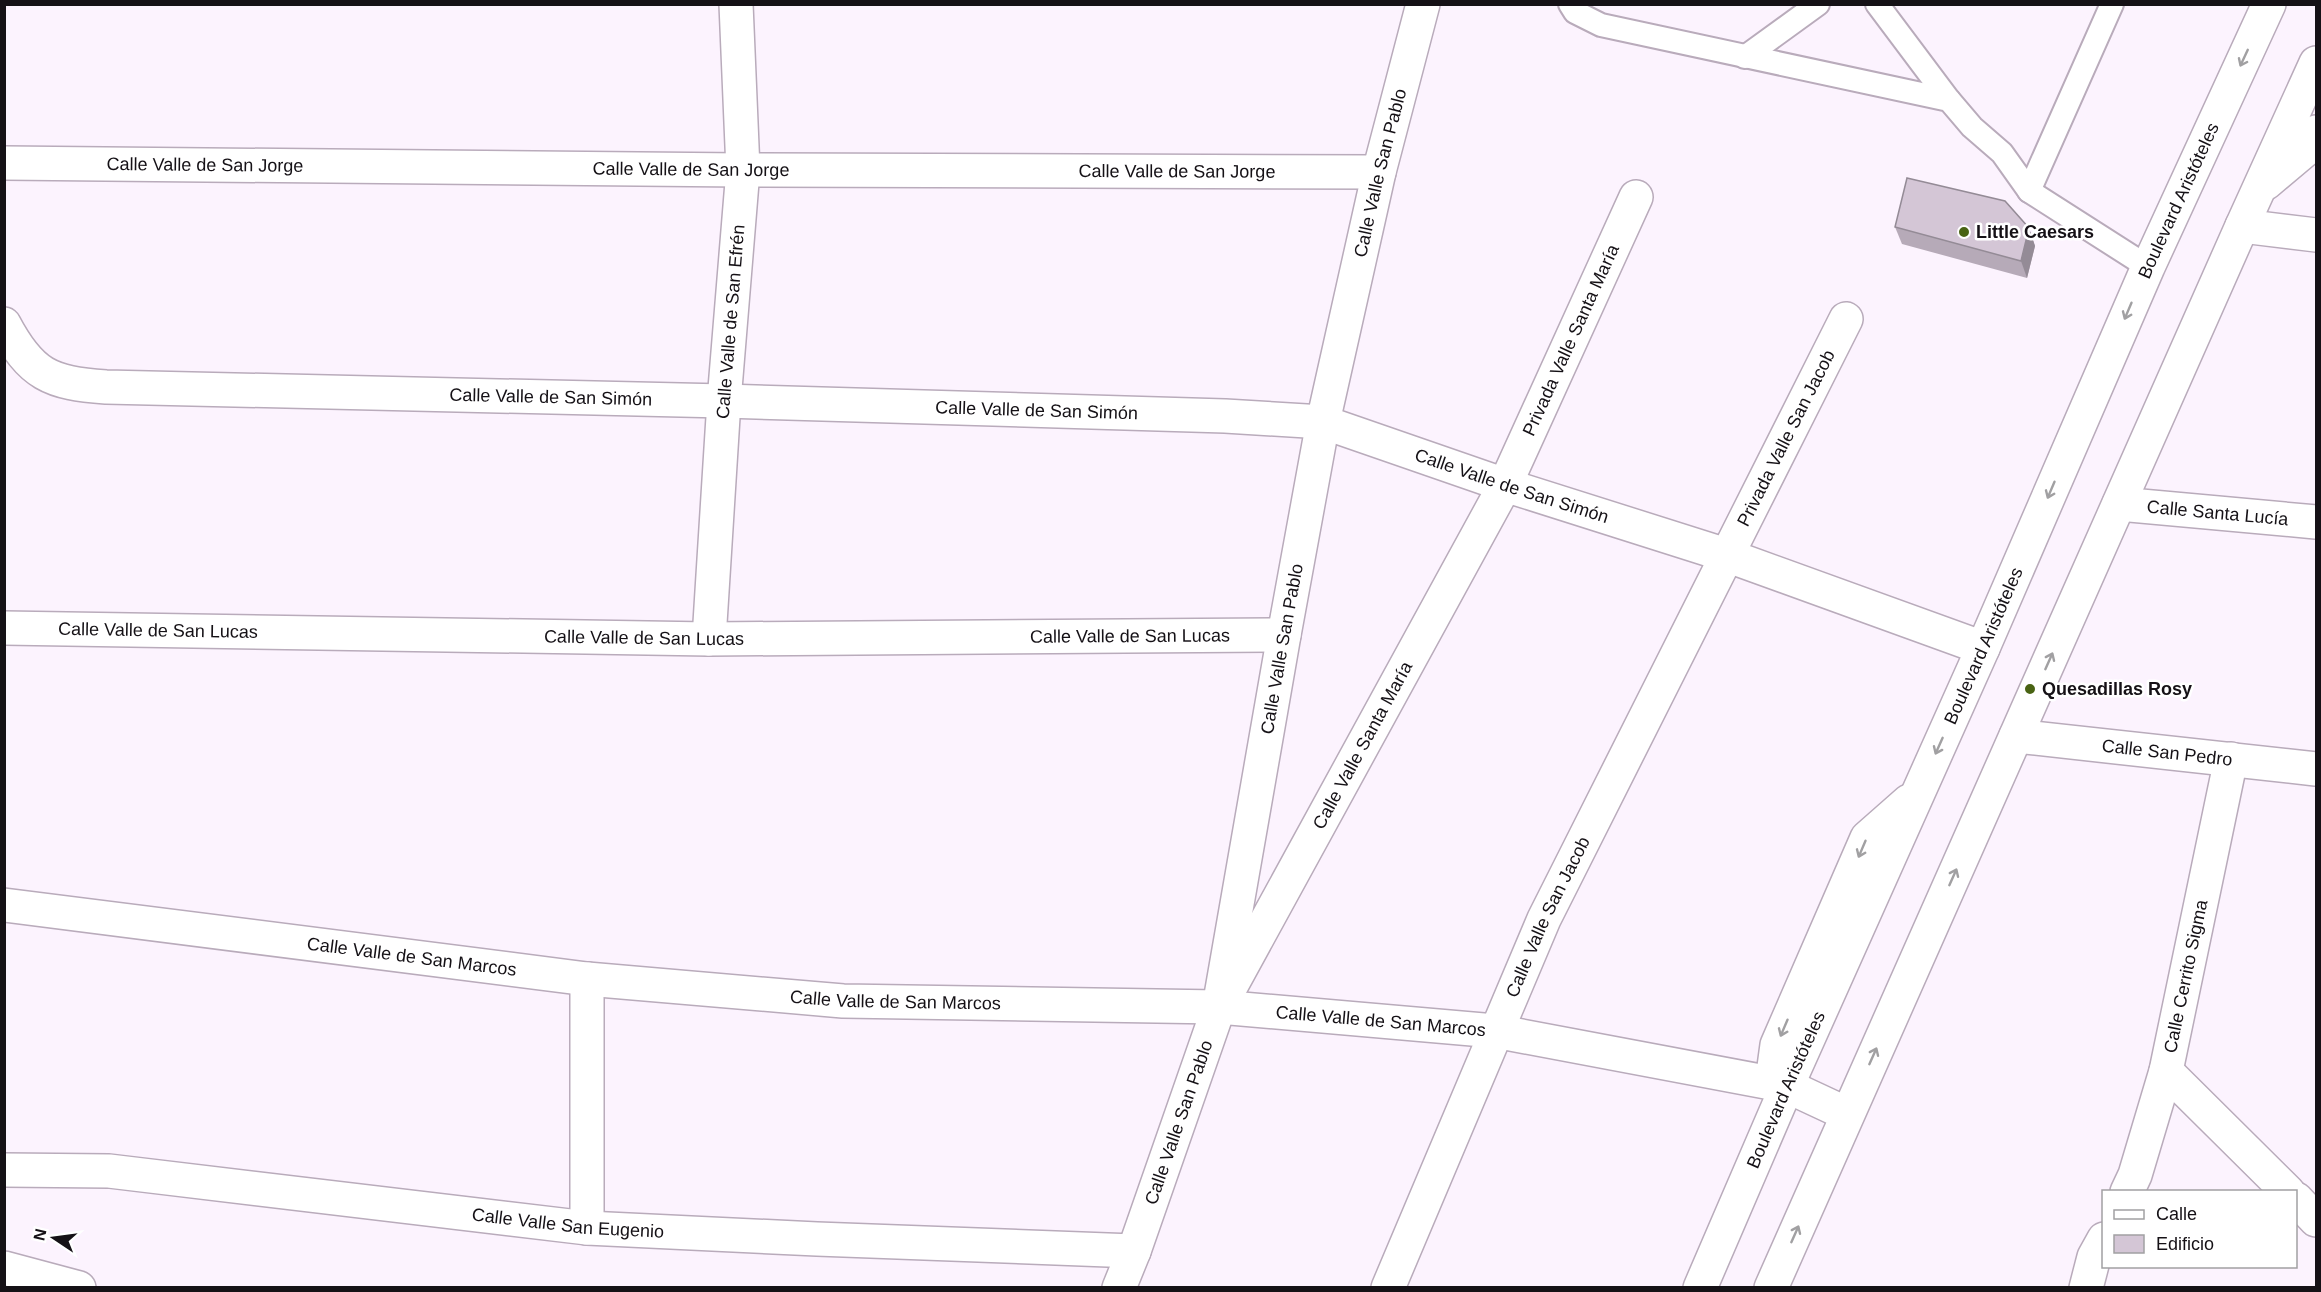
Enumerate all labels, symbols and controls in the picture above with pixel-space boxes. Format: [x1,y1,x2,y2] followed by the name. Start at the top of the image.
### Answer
[2238,48,2250,66] one-way arrow
[1350,86,1410,259] street label: Calle Valle San Pablo
[2134,120,2223,282] street label: Boulevard Aristóteles
[106,154,304,176] street label: Calle Valle de San Jorge
[592,159,789,180] street label: Calle Valle de San Jorge
[1078,161,1275,182] street label: Calle Valle de San Jorge
[1976,222,2094,242] place label: Little Caesars
[713,224,748,420] street label: Calle Valle de San Efrén
[1957,225,1971,239] marker: Little Caesars
[1519,240,1623,439] street label: Privada Valle Santa María
[2122,302,2134,320] one-way arrow
[1733,347,1839,530] street label: Privada Valle San Jacob
[449,385,652,409] street label: Calle Valle de San Simón
[935,397,1138,423] street label: Calle Valle de San Simón
[1412,445,1611,527] street label: Calle Valle de San Simón
[2045,481,2056,499] one-way arrow
[2146,497,2290,530] street label: Calle Santa Lucía
[1257,562,1307,736] street label: Calle Valle San Pablo
[1940,564,2027,727] street label: Boulevard Aristóteles
[58,619,258,642] street label: Calle Valle de San Lucas
[1030,625,1230,647] street label: Calle Valle de San Lucas
[544,626,744,649] street label: Calle Valle de San Lucas
[2044,652,2055,671] one-way arrow
[1309,657,1417,833] street label: Calle Valle Santa María
[2042,679,2192,699] place label: Quesadillas Rosy
[2023,682,2037,696] marker: Quesadillas Rosy
[1932,736,1944,754] one-way arrow
[2101,736,2233,770] street label: Calle San Pedro
[1502,833,1594,1000] street label: Calle Valle San Jacob
[1856,840,1867,858] one-way arrow
[1947,869,1959,887] one-way arrow
[2160,897,2212,1055] street label: Calle Cerrito Sigma
[306,934,518,980] street label: Calle Valle de San Marcos
[789,986,1001,1014] street label: Calle Valle de San Marcos
[1275,1002,1487,1040] street label: Calle Valle de San Marcos
[1743,1008,1829,1171] street label: Boulevard Aristóteles
[1778,1018,1789,1037] one-way arrow
[1141,1038,1217,1207] street label: Calle Valle San Pablo
[1868,1047,1880,1065] one-way arrow
[2102,1190,2297,1268] legend
[471,1204,664,1242] street label: Calle Valle San Eugenio
[2156,1204,2197,1224] text: Calle
[24,1208,84,1268] north arrow
[1790,1225,1801,1243] one-way arrow
[30,1227,49,1242] text: N
[2156,1234,2214,1254] text: Edificio

